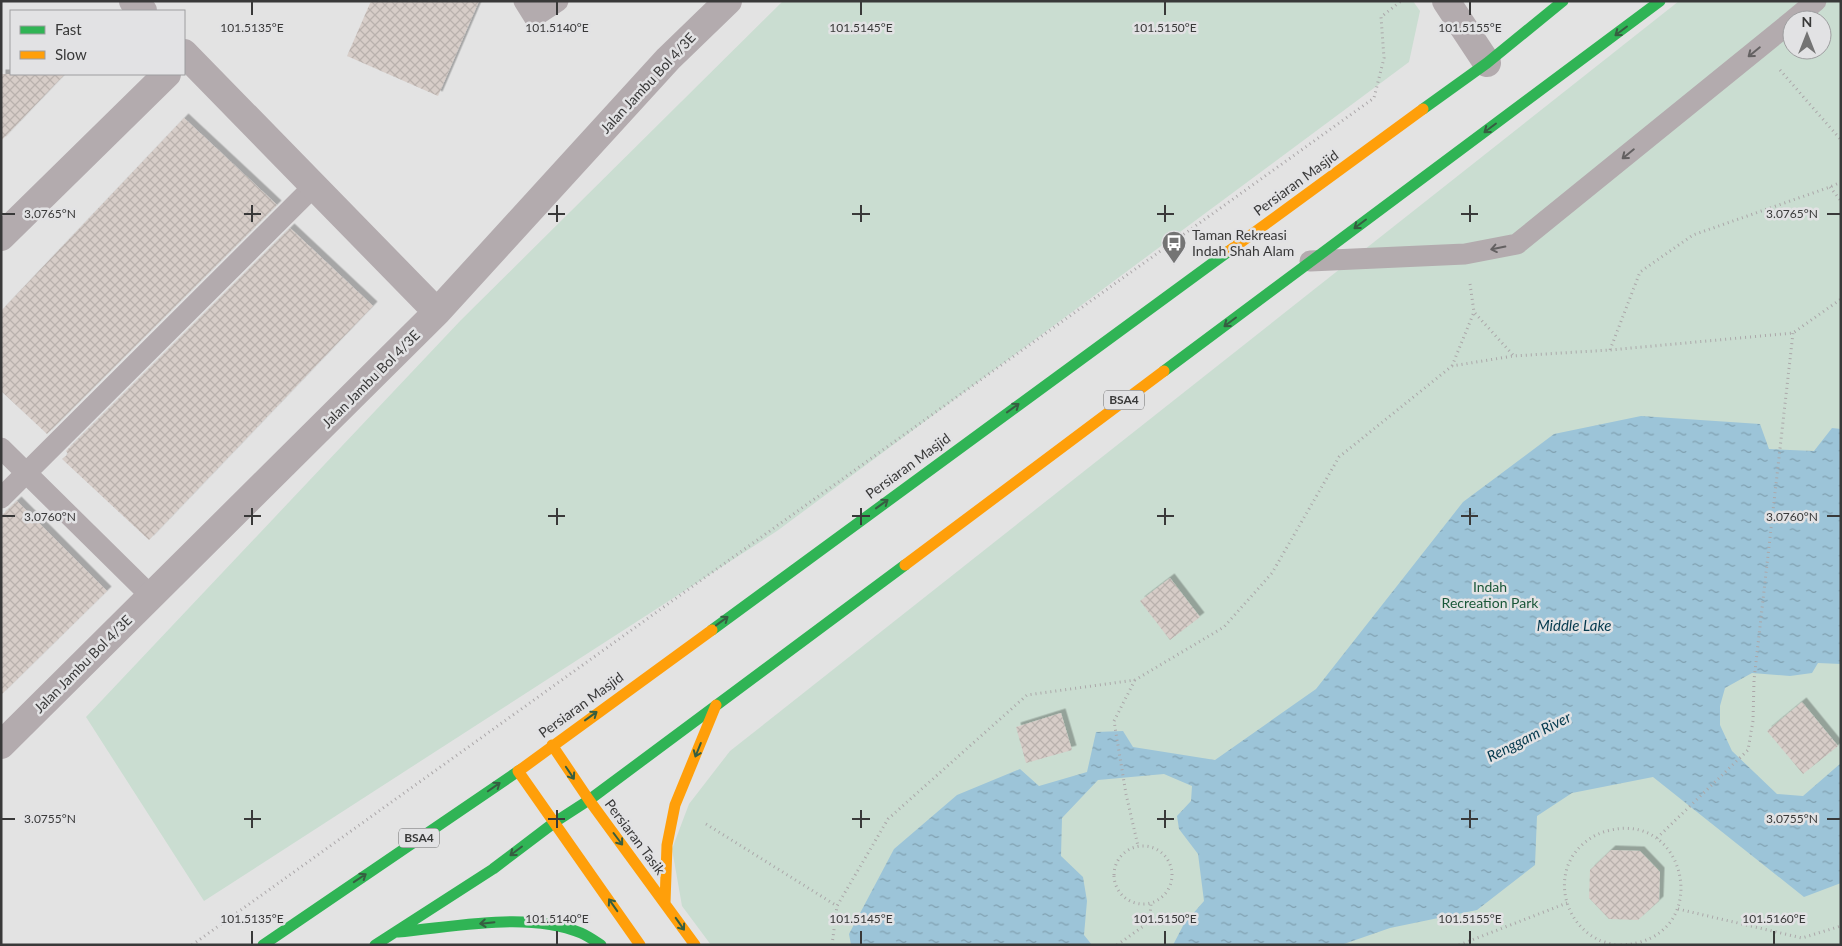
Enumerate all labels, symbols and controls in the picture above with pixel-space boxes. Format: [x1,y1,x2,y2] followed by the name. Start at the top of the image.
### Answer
[10,10,185,75] legend
[1782,10,1832,60] north arrow
[1802,13,1812,30] text: N
[55,20,82,38] text: Fast
[220,20,284,35] text: 101.5135°E
[525,20,589,35] text: 101.5140°E
[829,20,893,35] text: 101.5145°E
[1133,20,1197,35] text: 101.5150°E
[1438,20,1502,35] text: 101.5155°E
[1614,26,1628,36] one-way arrow
[597,29,699,137] street label: Jalan Jambu Bol 4/3E
[55,45,87,63] text: Slow
[1748,46,1761,57] one-way arrow
[1484,122,1497,133] one-way arrow
[1250,146,1341,219] street label: Persiaran Masjid
[1622,148,1635,159] one-way arrow
[24,206,76,221] text: 3.0765°N
[1766,206,1818,221] text: 3.0765°N
[1354,219,1367,230] one-way arrow
[1192,226,1294,259] place label: Taman Rekreasi Indah Shah Alam
[1161,230,1187,264] bus stop icon: Taman Rekreasi Indah Shah Alam
[1490,243,1506,253] one-way arrow
[1224,316,1237,327] one-way arrow
[318,326,423,431] street label: Jalan Jambu Bol 4/3E
[1104,390,1144,410] road number: BSA4
[1006,403,1020,413] one-way arrow
[862,429,953,502] street label: Persiaran Masjid
[875,499,889,509] one-way arrow
[24,509,76,524] text: 3.0760°N
[1766,509,1818,524] text: 3.0760°N
[1442,578,1539,611] park label: Indah Recreation Park
[30,611,135,716] street label: Jalan Jambu Bol 4/3E
[715,615,728,626] one-way arrow
[1537,616,1611,634] water label: Middle Lake
[535,668,626,741] street label: Persiaran Masjid
[1483,707,1574,765] water label: Renggam River
[584,711,597,722] one-way arrow
[692,742,702,757] one-way arrow
[565,765,575,779] one-way arrow
[487,782,501,792] one-way arrow
[602,796,670,878] street label: Persiaran Tasik
[24,811,76,826] text: 3.0755°N
[1766,811,1818,826] text: 3.0755°N
[399,828,439,848] road number: BSA4
[613,832,623,846] one-way arrow
[509,846,523,856] one-way arrow
[352,873,366,883] one-way arrow
[608,898,618,912] one-way arrow
[220,911,284,926] text: 101.5135°E
[525,911,589,926] text: 101.5140°E
[829,911,893,926] text: 101.5145°E
[1133,911,1197,926] text: 101.5150°E
[1438,911,1502,926] text: 101.5155°E
[1742,911,1806,926] text: 101.5160°E
[675,916,685,930] one-way arrow
[479,918,495,928] one-way arrow

